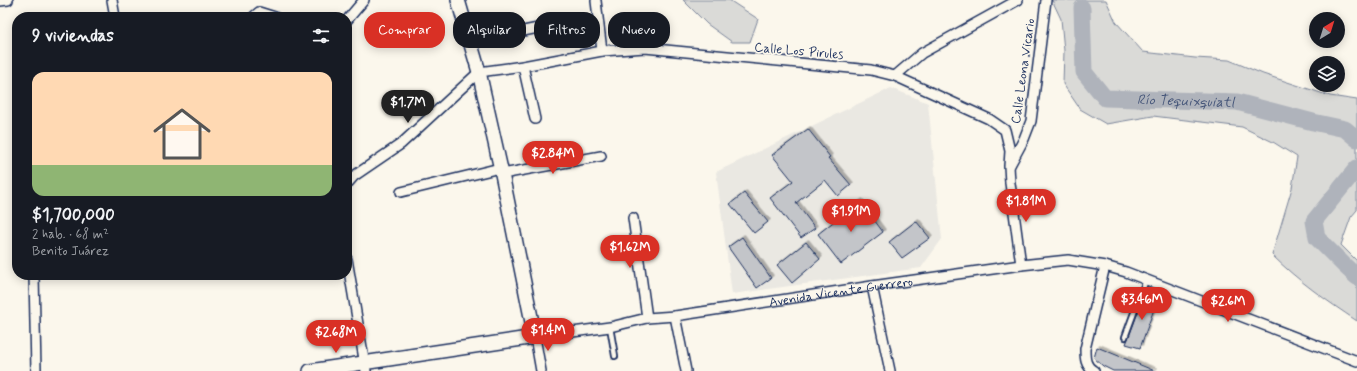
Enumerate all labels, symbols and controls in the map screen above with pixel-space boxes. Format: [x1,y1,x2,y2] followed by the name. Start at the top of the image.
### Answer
[364,12,445,48] chip: Comprar
[453,12,526,48] chip: Alquilar
[534,12,600,48] chip: Filtros
[608,12,670,48] chip: Nuevo
[1309,12,1345,48] north arrow
[1309,12,1345,92] map controls
[1008,17,1039,125] street label: Calle Leona Vicario
[32,25,114,47] text: 9 viviendas
[310,25,332,47] icon: filters
[754,39,844,64] street label: Calle Los Pirules
[1309,56,1345,92] button: layers
[380,90,436,124] pin: $1.7M
[1137,91,1236,112] water label: Río Tequixquiatl
[390,94,426,111] text: $1.7M
[146,98,218,170] icon: home
[520,141,586,175] pin: $2.84M
[531,145,575,162] text: $2.84M
[993,189,1059,223] pin: $1.81M
[1006,193,1046,210] text: $1.81M
[818,199,884,233] pin: $1.91M
[831,203,871,220] text: $1.91M
[32,204,115,226] text: $1,700,000
[32,226,109,243] text: 2 hab. · 68 m²
[597,235,663,269] pin: $1.62M
[609,239,651,256] text: $1.62M
[32,243,109,260] text: Benito Juárez
[768,273,914,312] street label: Avenida Vicente Guerrero
[1109,287,1175,321] pin: $3.46M
[1200,289,1256,323] pin: $2.6M
[1121,291,1163,308] text: $3.46M
[1211,293,1245,310] text: $2.6M
[520,318,576,352] pin: $1.4M
[303,320,369,354] pin: $2.68M
[530,322,566,339] text: $1.4M
[315,324,357,341] text: $2.68M

